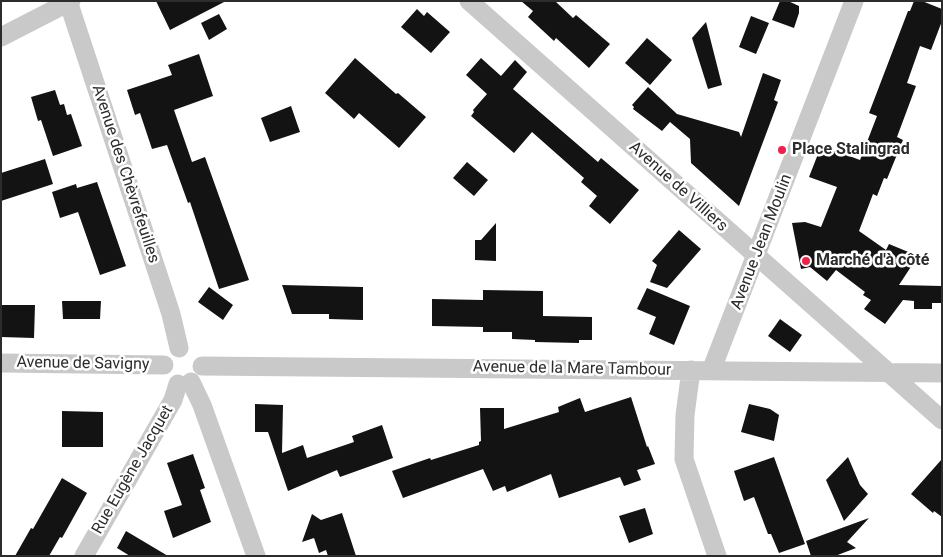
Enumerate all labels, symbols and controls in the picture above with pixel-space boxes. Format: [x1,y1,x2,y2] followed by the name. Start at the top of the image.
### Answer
[87,82,163,266] street label: Avenue des Chèvrefeuilles
[625,138,731,236] street label: Avenue de Villiers
[792,140,910,160] place label: Place Stalingrad
[776,144,788,156] marker: Place Stalingrad
[727,172,797,312] street label: Avenue Jean Moulin
[816,251,929,271] place label: Marché d'à côté
[800,255,812,267] marker: Marché d'à côté
[16,353,150,375] street label: Avenue de Savigny
[473,358,671,380] street label: Avenue de la Mare Tambour
[88,402,178,538] street label: Rue Eugène Jacquet

